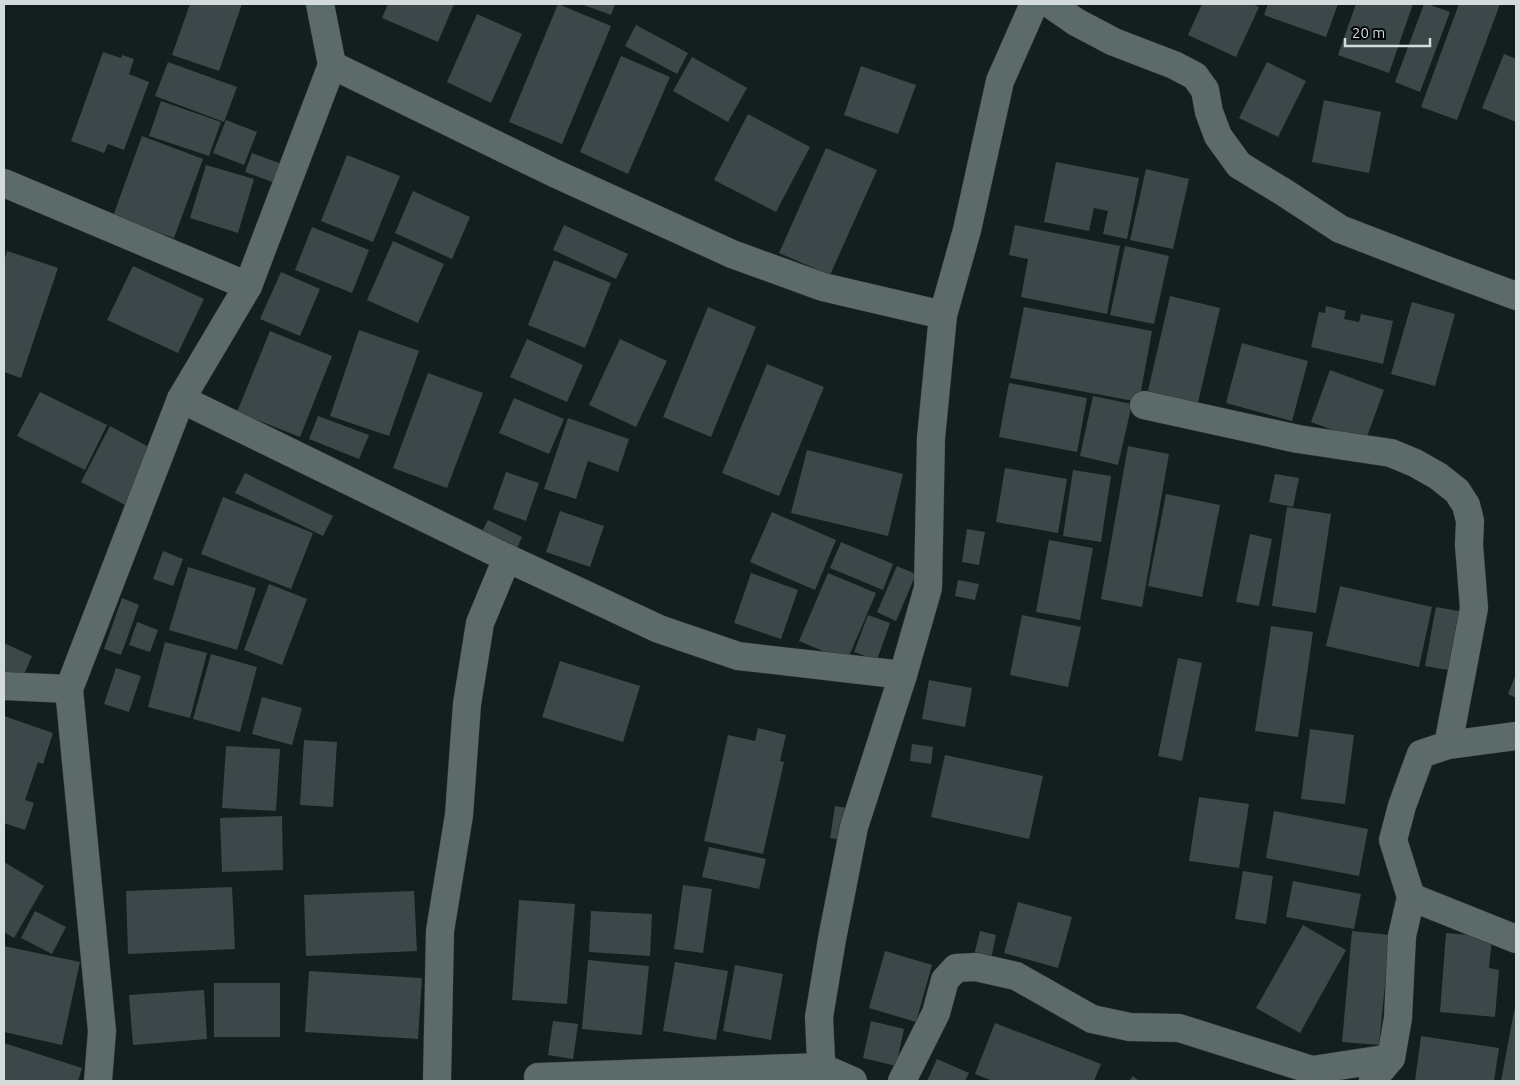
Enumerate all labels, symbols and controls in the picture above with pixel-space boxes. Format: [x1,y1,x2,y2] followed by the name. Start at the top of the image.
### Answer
[1345,15,1430,47] scale bar
[1352,24,1385,41] text: 20 m

